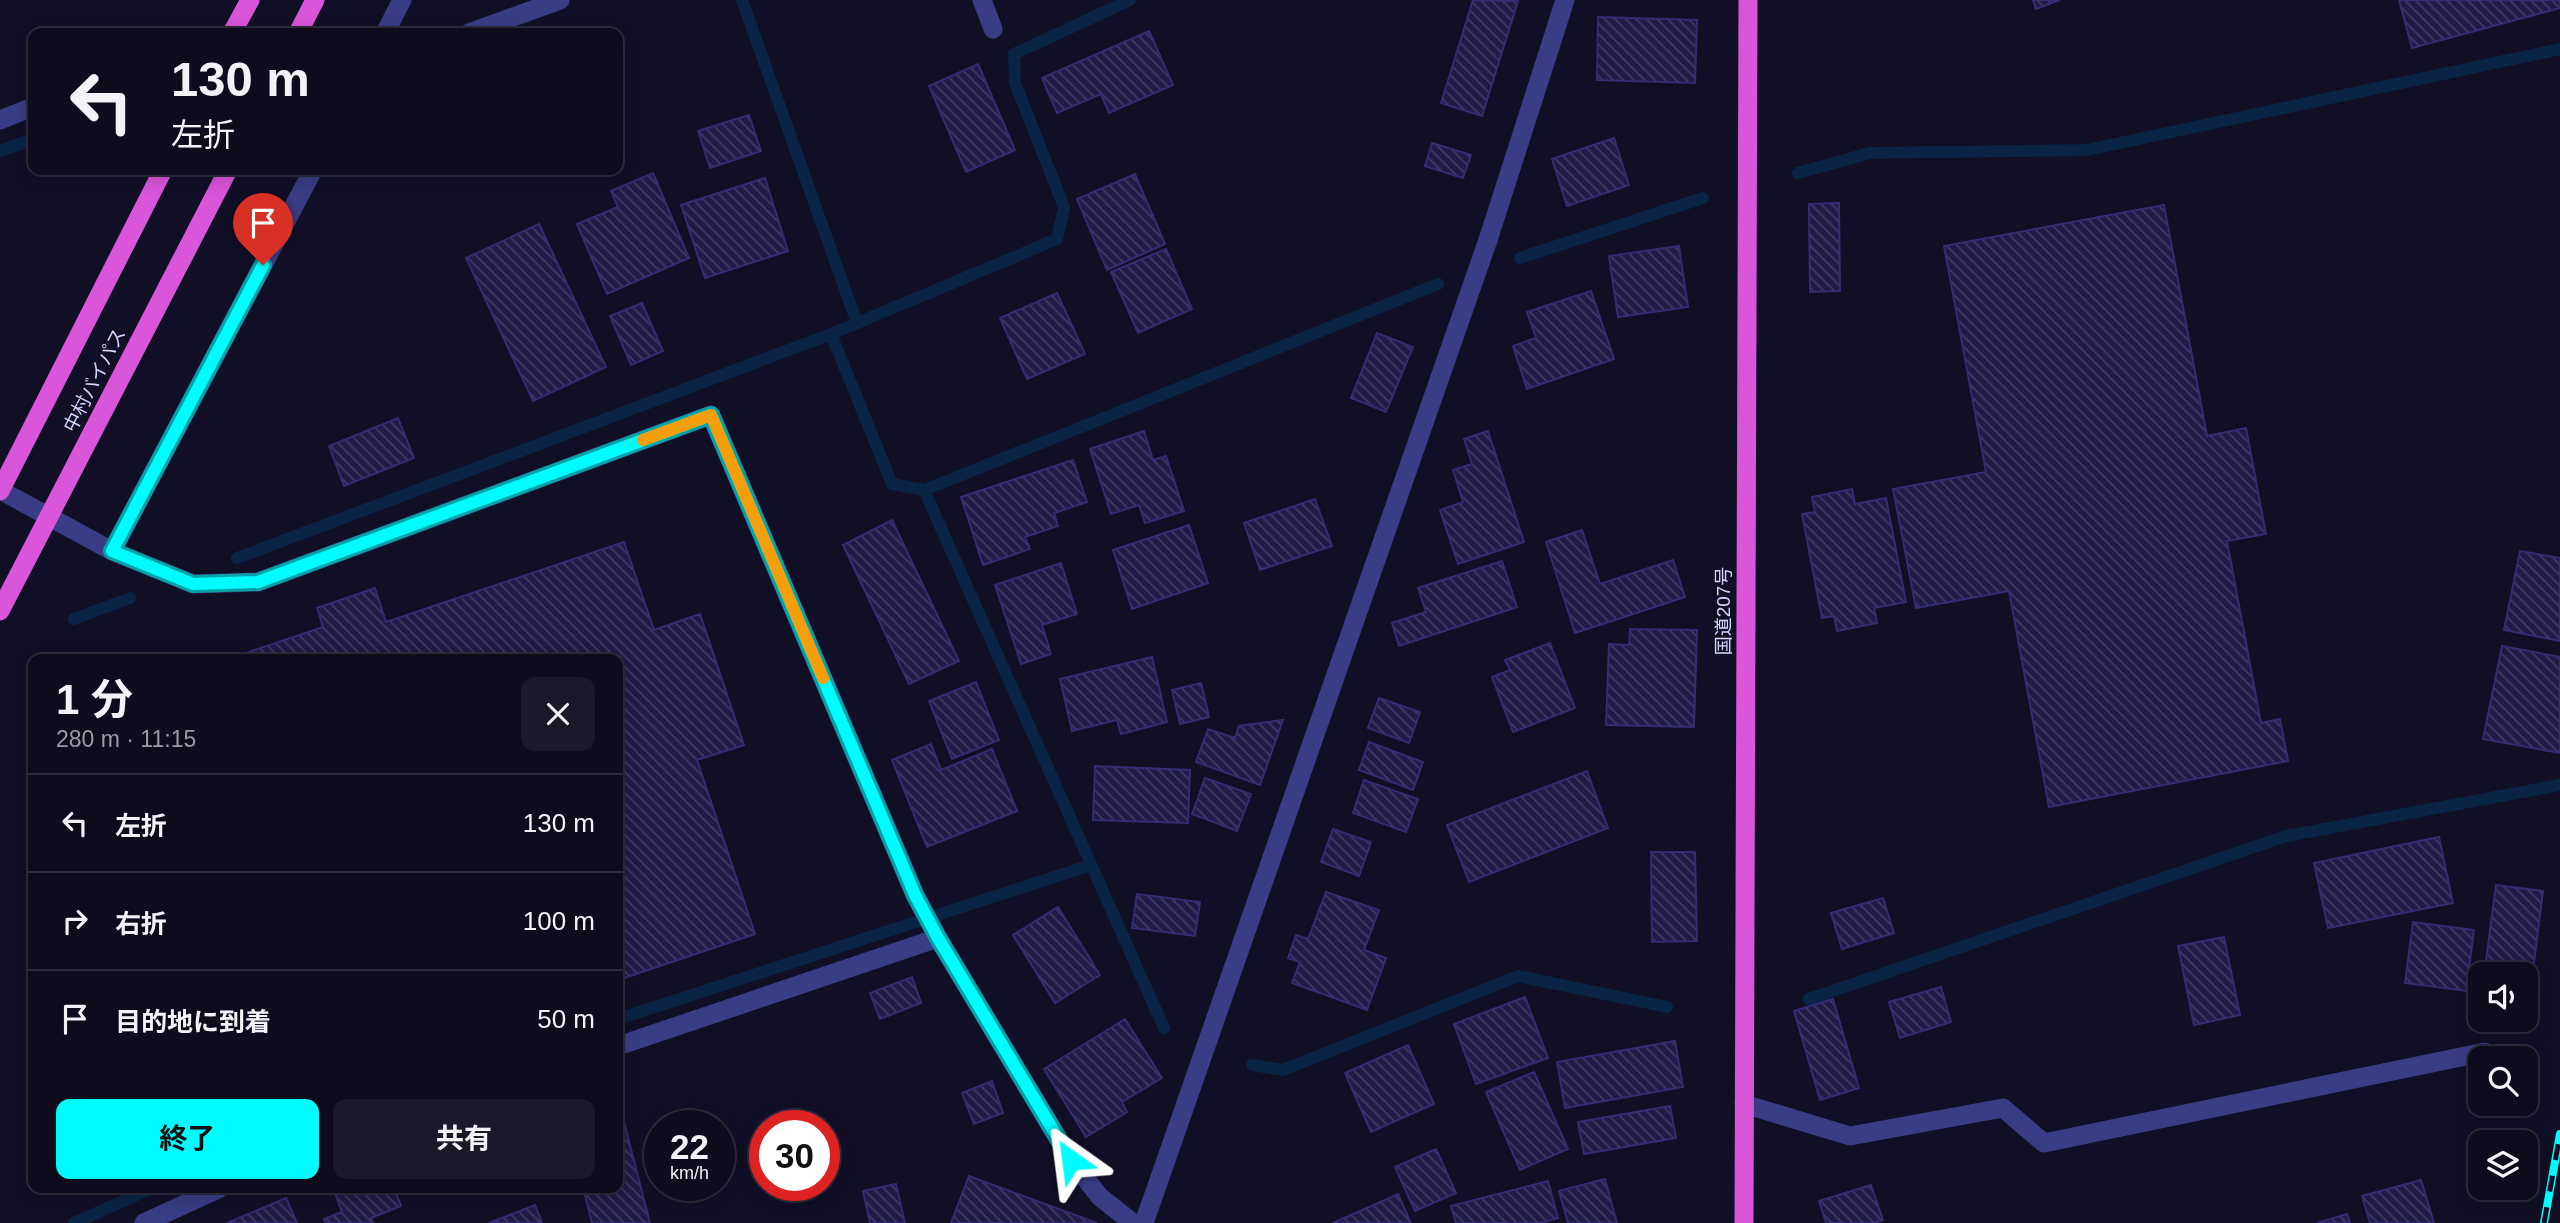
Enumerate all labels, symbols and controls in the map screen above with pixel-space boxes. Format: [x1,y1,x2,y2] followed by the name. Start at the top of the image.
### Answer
[171,52,310,106] text: 130 m
[56,56,147,147] icon: left
[171,117,235,153] text: 左折
[233,193,293,265] pin
[244,204,282,242] icon: arrive
[59,325,130,436] street label: 中村バイパス
[1713,567,1734,655] street label: 国道207号
[56,676,133,723] text: 1 分
[521,677,595,751] button: close
[56,726,196,752] text: 280 m · 11:15
[56,804,94,842] icon: left
[523,808,595,838] text: 130 m
[115,811,167,841] text: 左折
[56,902,94,940] icon: right
[523,906,595,936] text: 100 m
[115,909,167,939] text: 右折
[2468,962,2538,1200] map controls
[2468,962,2538,1032] button: sound
[56,1000,94,1038] icon: arrive
[537,1004,595,1034] text: 50 m
[115,1007,271,1037] text: 目的地に到着
[2468,1046,2538,1116] button: search
[56,1099,319,1179] button: 終了
[333,1099,595,1179] button: 共有
[749,1110,840,1201] speed limit sign: 30
[1034,1123,1108,1197] position arrow
[670,1127,709,1166] text: 22
[2468,1130,2538,1200] button: layers
[670,1163,709,1183] text: km/h

